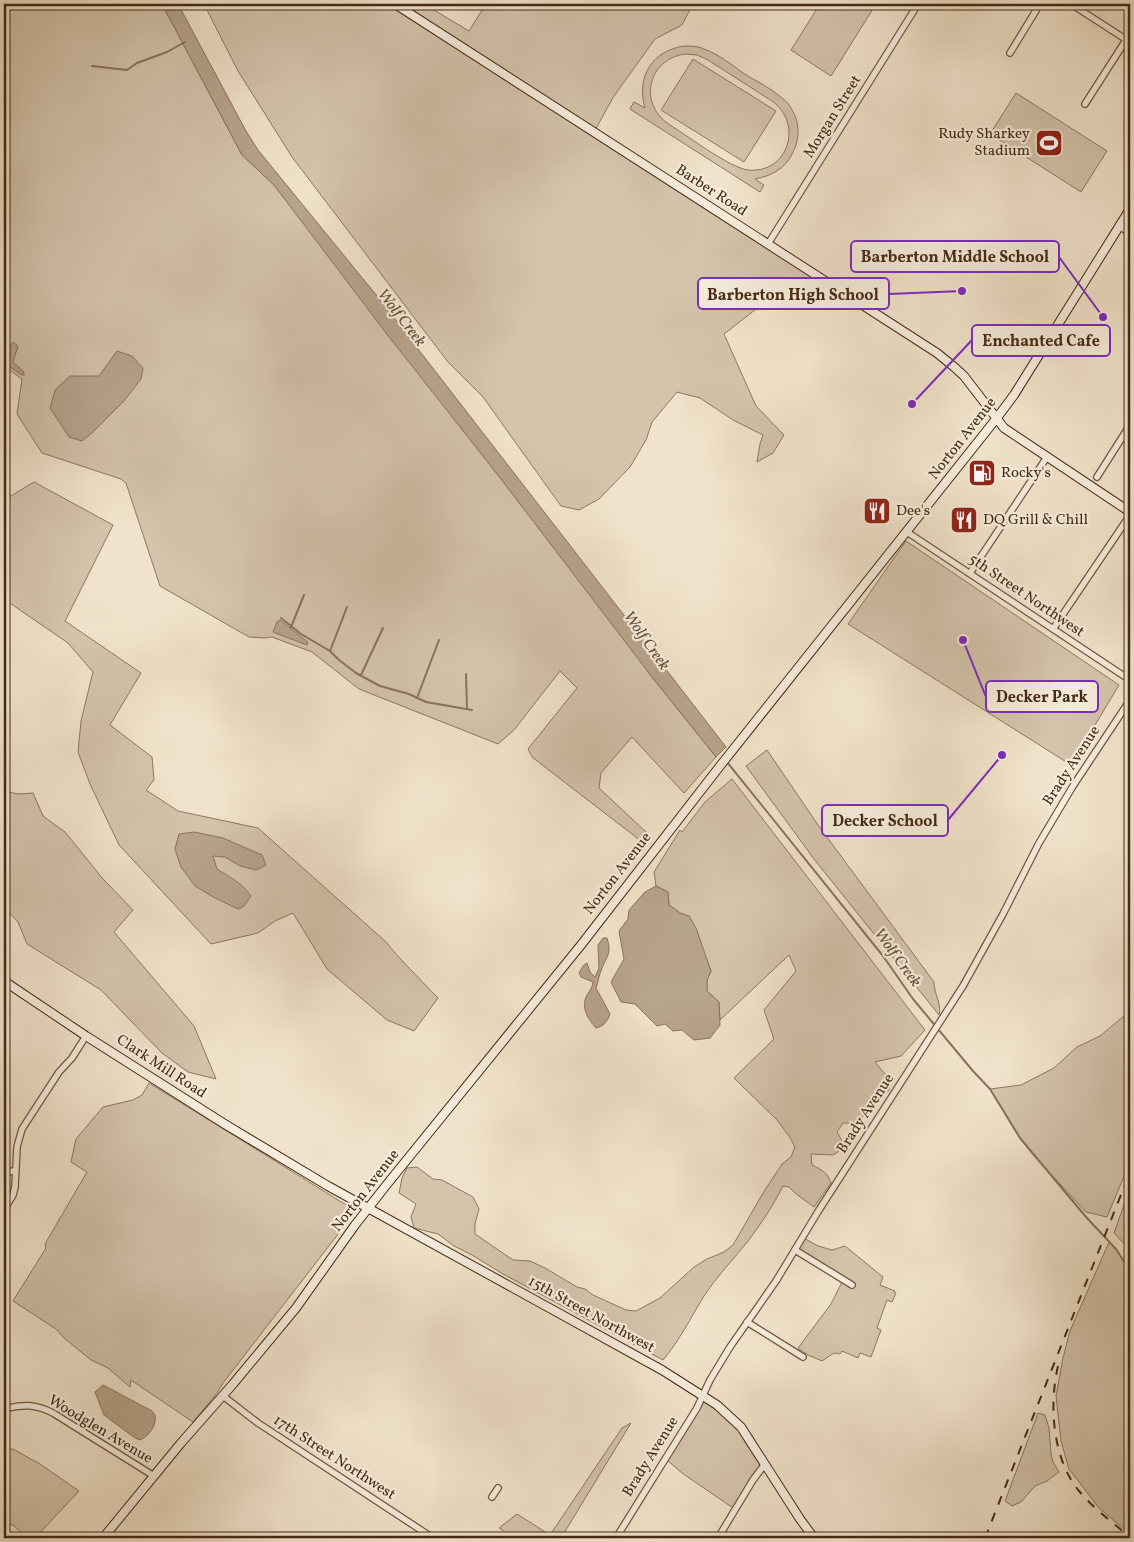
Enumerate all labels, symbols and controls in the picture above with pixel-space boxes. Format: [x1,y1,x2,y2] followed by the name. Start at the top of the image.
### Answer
[799,71,867,163] street label: Morgan Street
[938,124,1030,162] place label: Rudy Sharkey Stadium
[1034,128,1064,158] sports icon: Rudy Sharkey Stadium
[671,160,751,222] street label: Barber Road
[851,241,1059,272] callout: Barberton Middle School
[861,247,1050,269] text: Barberton Middle School
[698,278,889,309] callout: Barberton High School
[371,284,431,352] water label: Wolf Creek
[707,285,879,307] text: Barberton High School
[972,325,1110,356] callout: Enchanted Cafe
[982,331,1100,353] text: Enchanted Cafe
[924,393,1002,485] street label: Norton Avenue
[967,458,997,488] fuel station icon: Rocky's
[1001,463,1051,484] place label: Rocky's
[862,496,892,526] restaurant icon: Dee's
[896,501,930,522] place label: Dee's
[949,505,979,535] restaurant icon: DQ Grill & Chill
[983,510,1088,531] place label: DQ Grill & Chill
[964,549,1088,643] street label: 5th Street Northwest
[617,607,675,676] water label: Wolf Creek
[986,681,1098,712] callout: Decker Park
[996,687,1088,709] text: Decker Park
[1038,722,1106,810] street label: Brady Avenue
[822,805,948,836] callout: Decker School
[832,811,938,833] text: Decker School
[579,828,657,920] street label: Norton Avenue
[868,924,926,992] water label: Wolf Creek
[112,1030,210,1104] street label: Clark Mill Road
[832,1070,900,1158] street label: Brady Avenue
[327,1145,405,1237] street label: Norton Avenue
[524,1271,658,1359] street label: 15th Street Northwest
[44,1390,156,1470] street label: Woodglen Avenue
[269,1411,399,1505] street label: 17th Street Northwest
[618,1413,684,1501] street label: Brady Avenue

